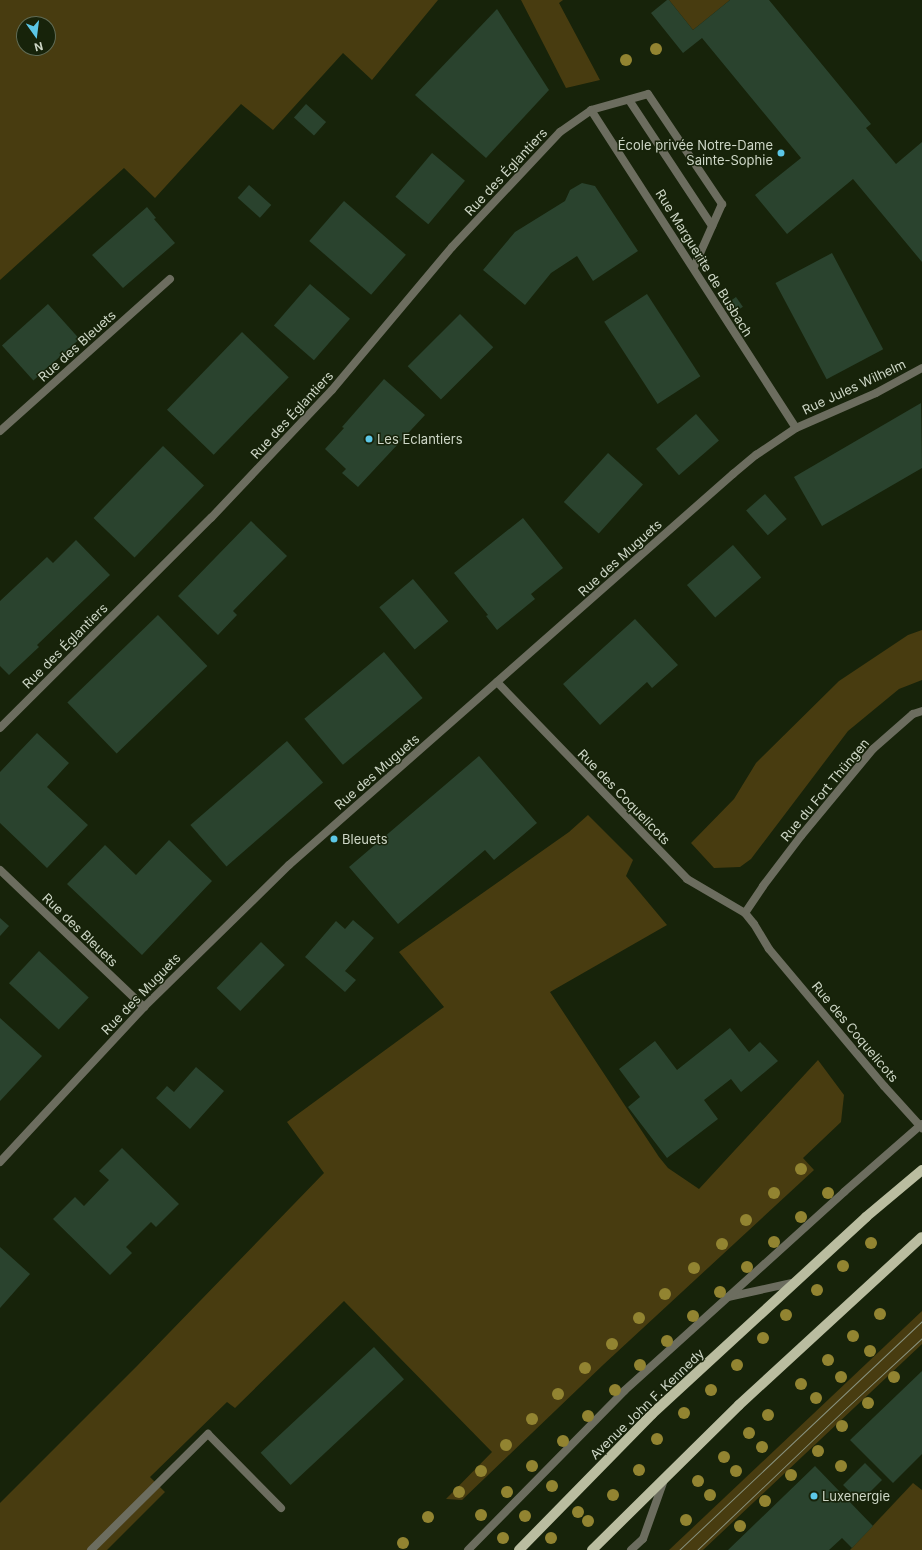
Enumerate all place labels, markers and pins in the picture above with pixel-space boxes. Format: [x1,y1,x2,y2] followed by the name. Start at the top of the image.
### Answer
[618,138,773,169] place label: École privée Notre-Dame Sainte-Sophie
[776,148,786,158] marker: École privée Notre-Dame Sainte-Sophie
[377,431,463,447] place label: Les Eclantiers
[364,434,374,444] marker: Les Eclantiers
[342,831,387,847] place label: Bleuets
[329,834,339,844] marker: Bleuets
[822,1488,890,1504] place label: Luxenergie
[809,1491,819,1501] marker: Luxenergie

